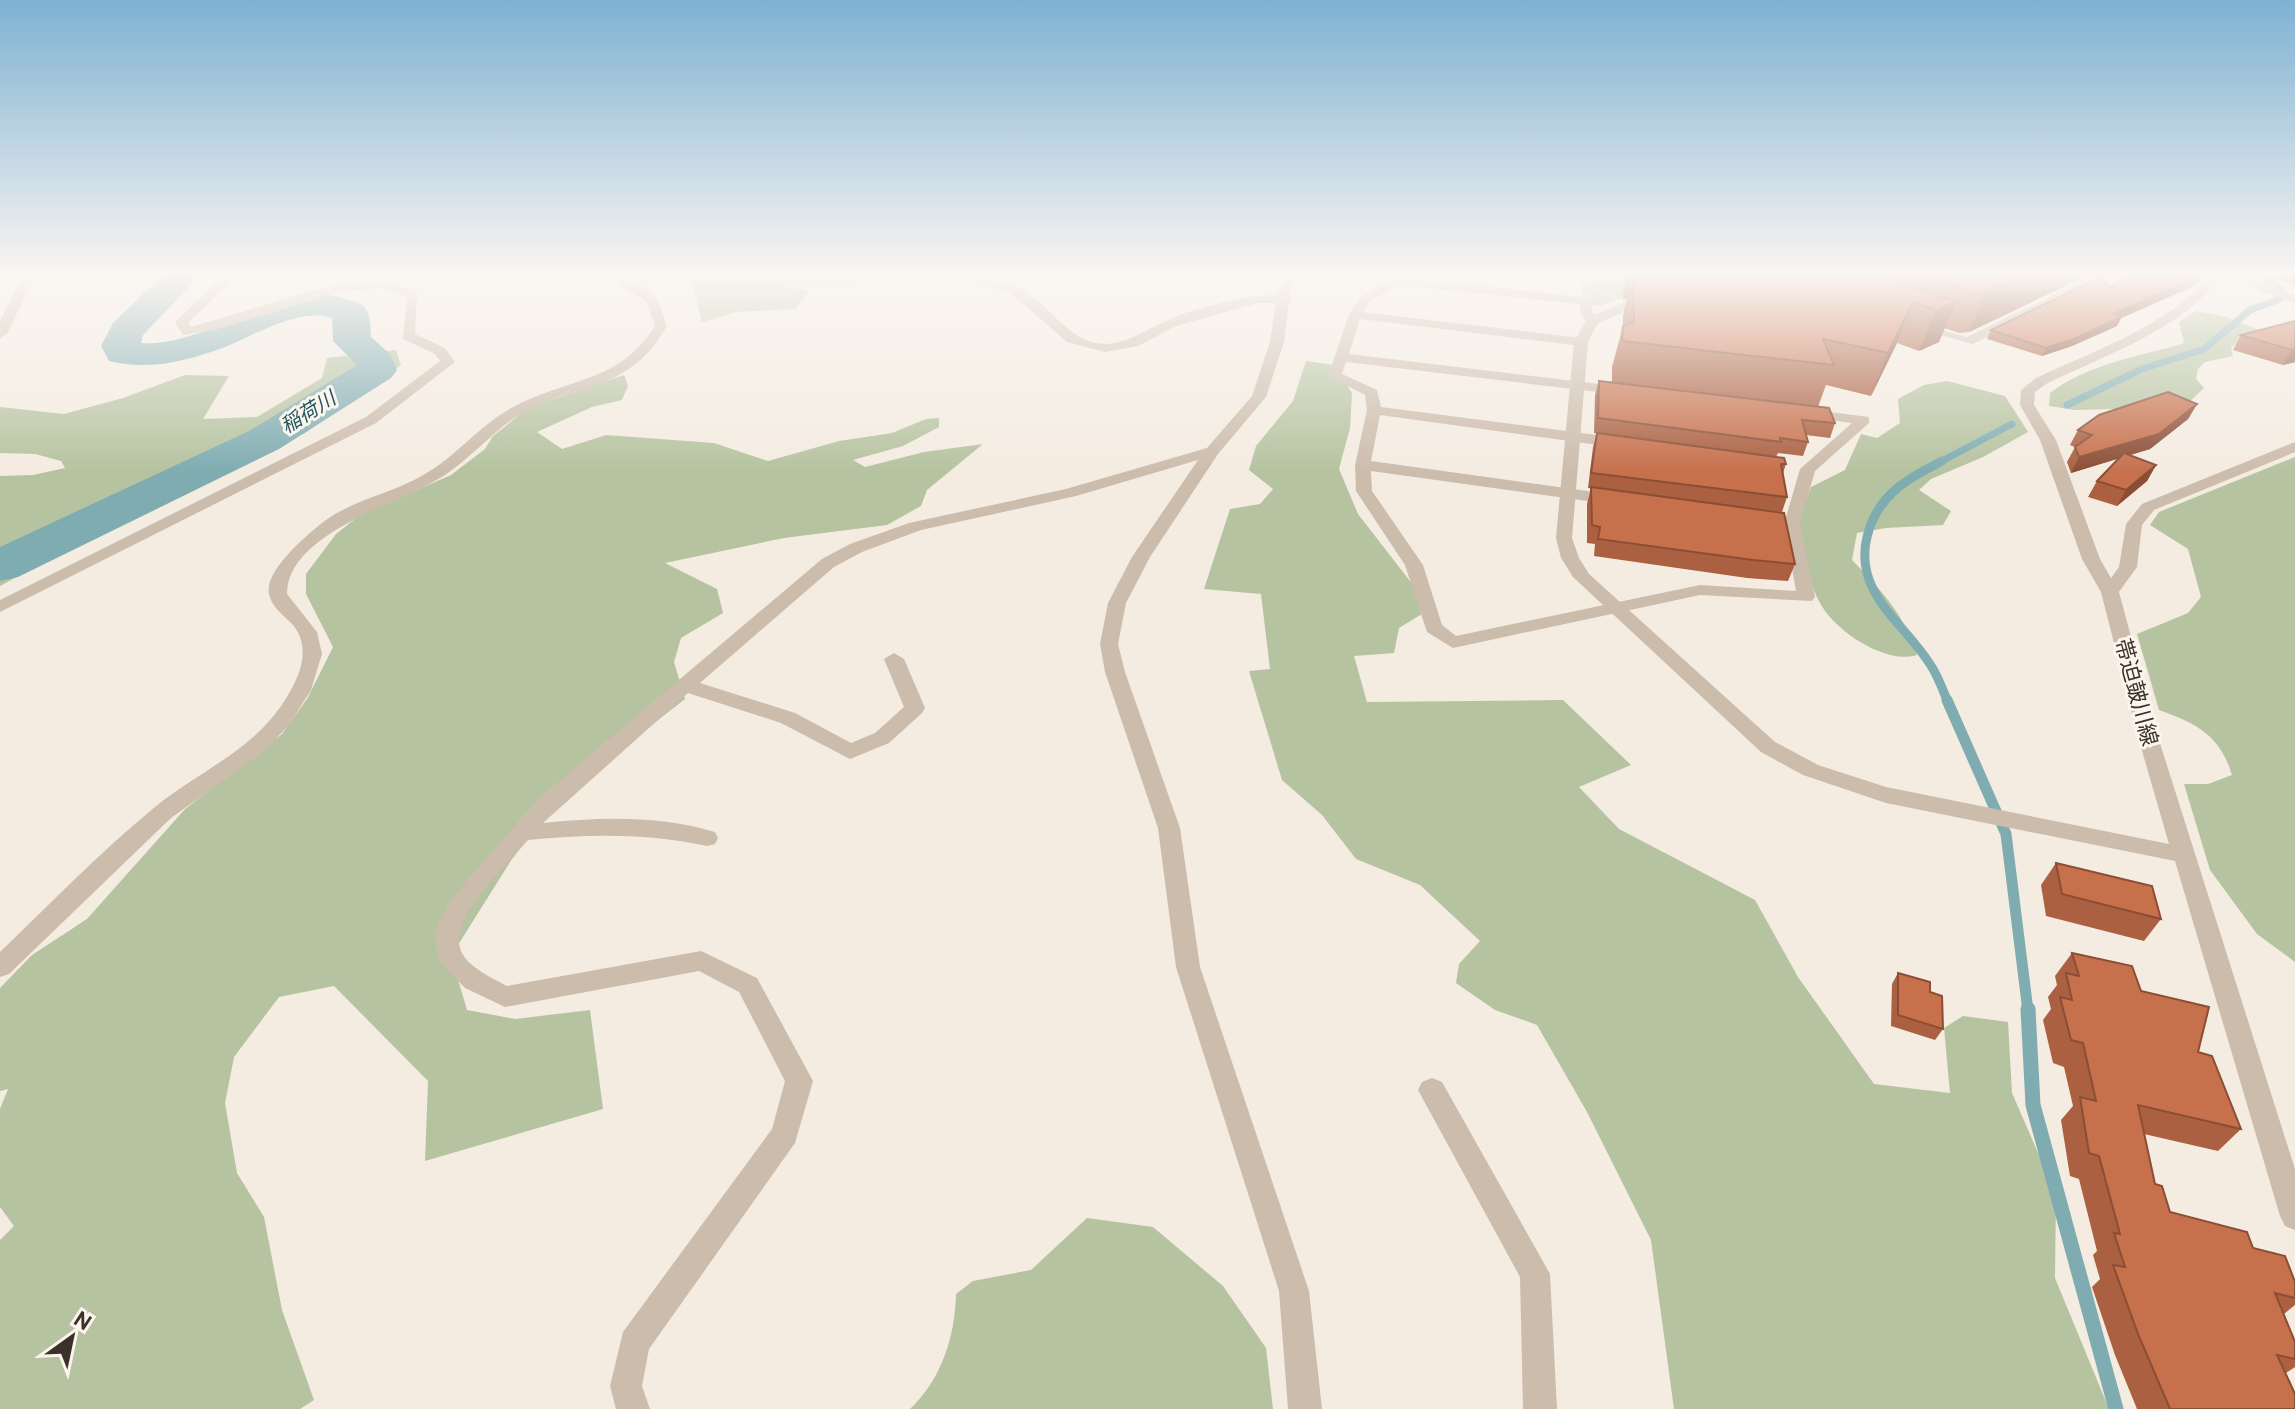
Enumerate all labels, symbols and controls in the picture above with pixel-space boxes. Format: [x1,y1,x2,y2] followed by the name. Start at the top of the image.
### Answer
[277,386,343,441] water label: 稲荷川
[2107,636,2162,749] street label: 帯迫皷川線
[32,1297,112,1377] north arrow
[68,1307,96,1338] text: N

